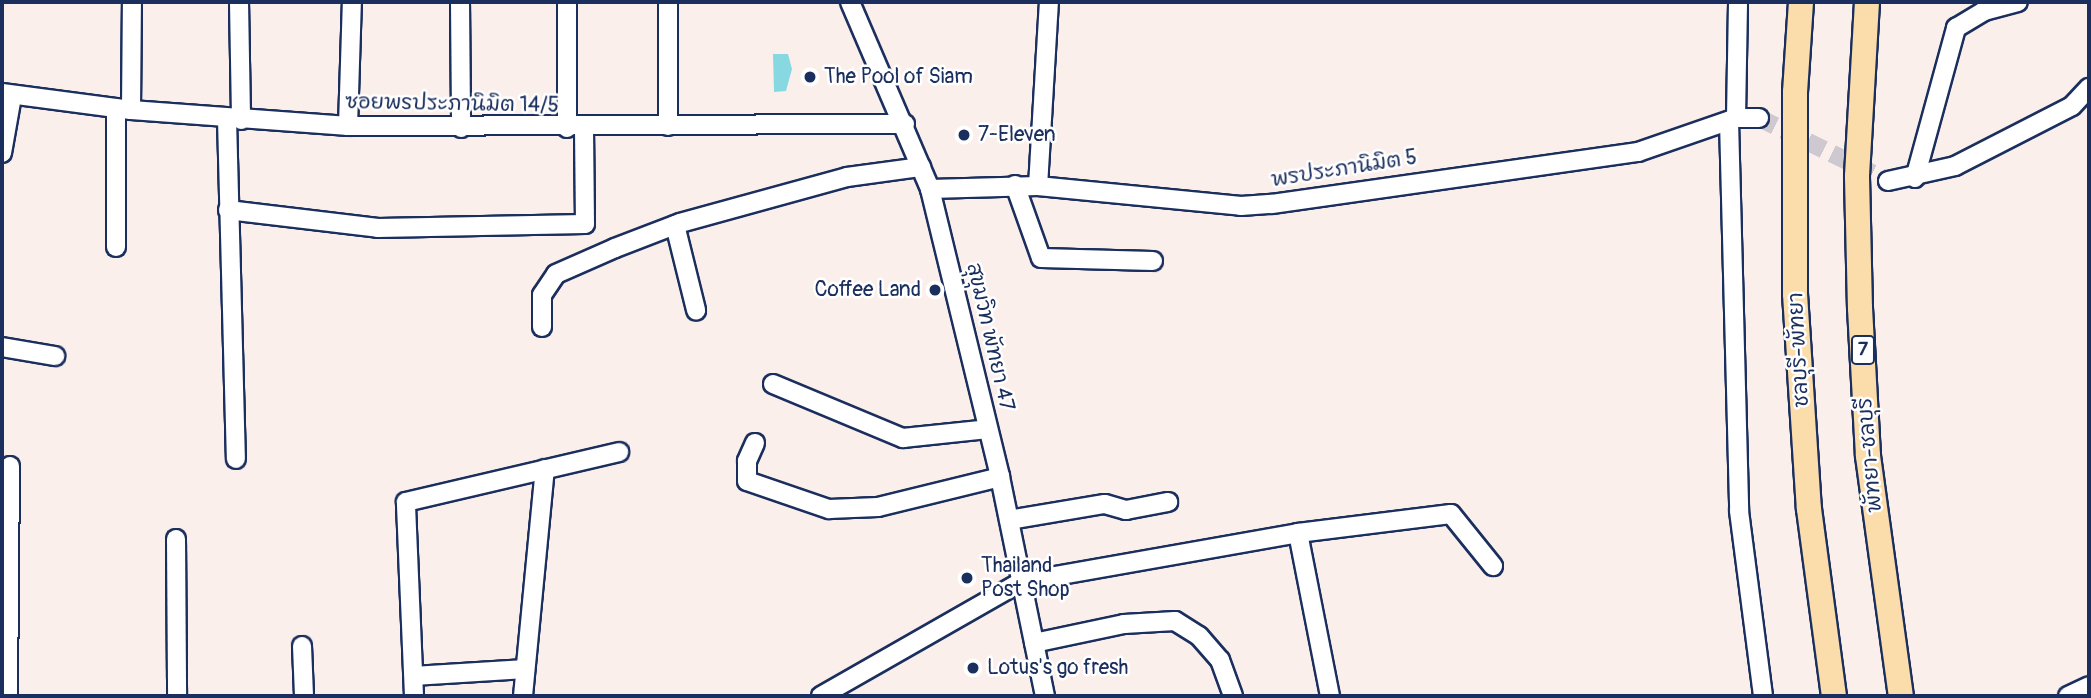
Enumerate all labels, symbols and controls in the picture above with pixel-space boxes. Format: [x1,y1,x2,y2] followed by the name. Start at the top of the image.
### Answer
[824,64,973,90] place label: The Pool of Siam
[802,69,818,85] marker: The Pool of Siam
[345,90,559,118] street label: ซอยพรประภานิมิต 14/5
[978,122,1056,148] place label: 7-Eleven
[956,127,972,143] marker: 7-Eleven
[1269,145,1419,193] street label: พรประภานิมิต 5
[961,261,1019,413] street label: สุขุมวิท พัทยา 47
[815,277,921,303] place label: Coffee Land
[927,282,943,298] marker: Coffee Land
[1783,292,1815,408] street label: ชลบุรี-พัทยา
[1851,334,1875,366] road number: 7
[1852,396,1888,514] street label: พัทยา-ชลบุรี
[981,553,1070,603] place label: Thailand Post Shop
[959,570,975,586] marker: Thailand Post Shop
[987,655,1128,681] place label: Lotus's go fresh
[965,660,981,676] marker: Lotus's go fresh

